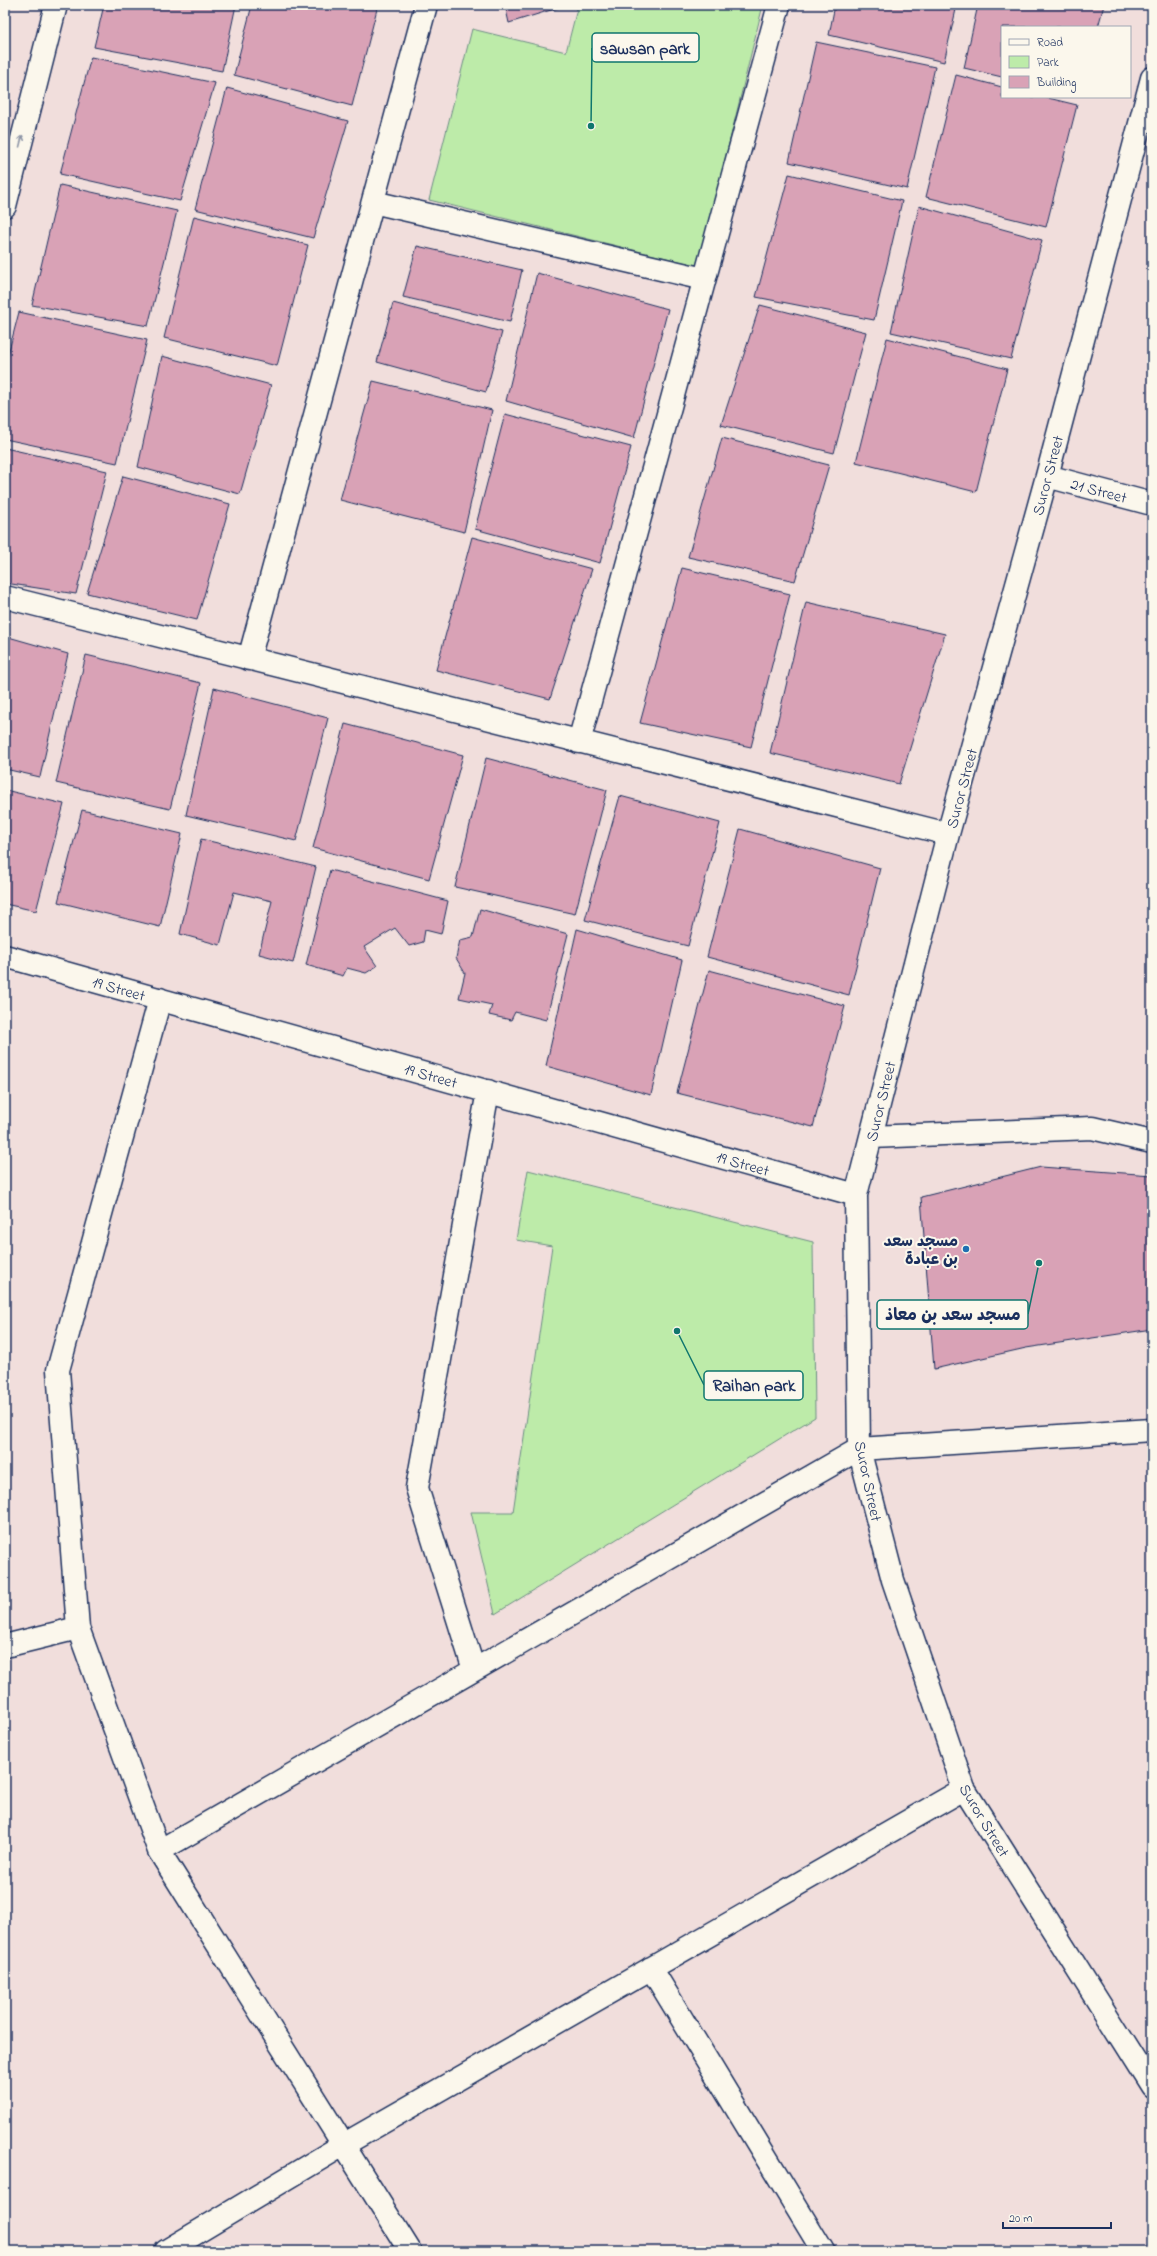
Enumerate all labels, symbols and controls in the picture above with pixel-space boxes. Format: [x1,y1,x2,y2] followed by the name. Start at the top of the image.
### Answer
[1001,26,1131,98] legend
[592,33,699,62] callout: sawsan park
[1037,34,1063,52] text: Road
[600,37,691,62] text: sawsan park
[1037,54,1059,72] text: Park
[1036,74,1076,93] text: Building
[18,135,26,148] one-way arrow
[1027,432,1071,518] street label: Suror Street
[1068,473,1130,511] street label: 21 Street
[941,745,985,831] street label: Suror Street
[89,971,148,1009] street label: 19 Street
[401,1058,460,1096] street label: 19 Street
[860,1058,904,1144] street label: Suror Street
[713,1146,772,1184] street label: 19 Street
[883,1230,958,1272] place label: مسجد سعد بن عبادة
[961,1244,971,1254] marker: مسجد سعد بن عبادة
[877,1300,1028,1329] callout: مسجد سعد بن معاذ
[885,1303,1021,1328] text: مسجد سعد بن معاذ
[704,1371,803,1400] callout: Raihan park
[713,1374,796,1399] text: Raihan park
[847,1439,887,1525] street label: Suror Street
[952,1780,1015,1863] street label: Suror Street
[1003,2204,1111,2230] scale bar
[1009,2210,1032,2228] text: 20 m

